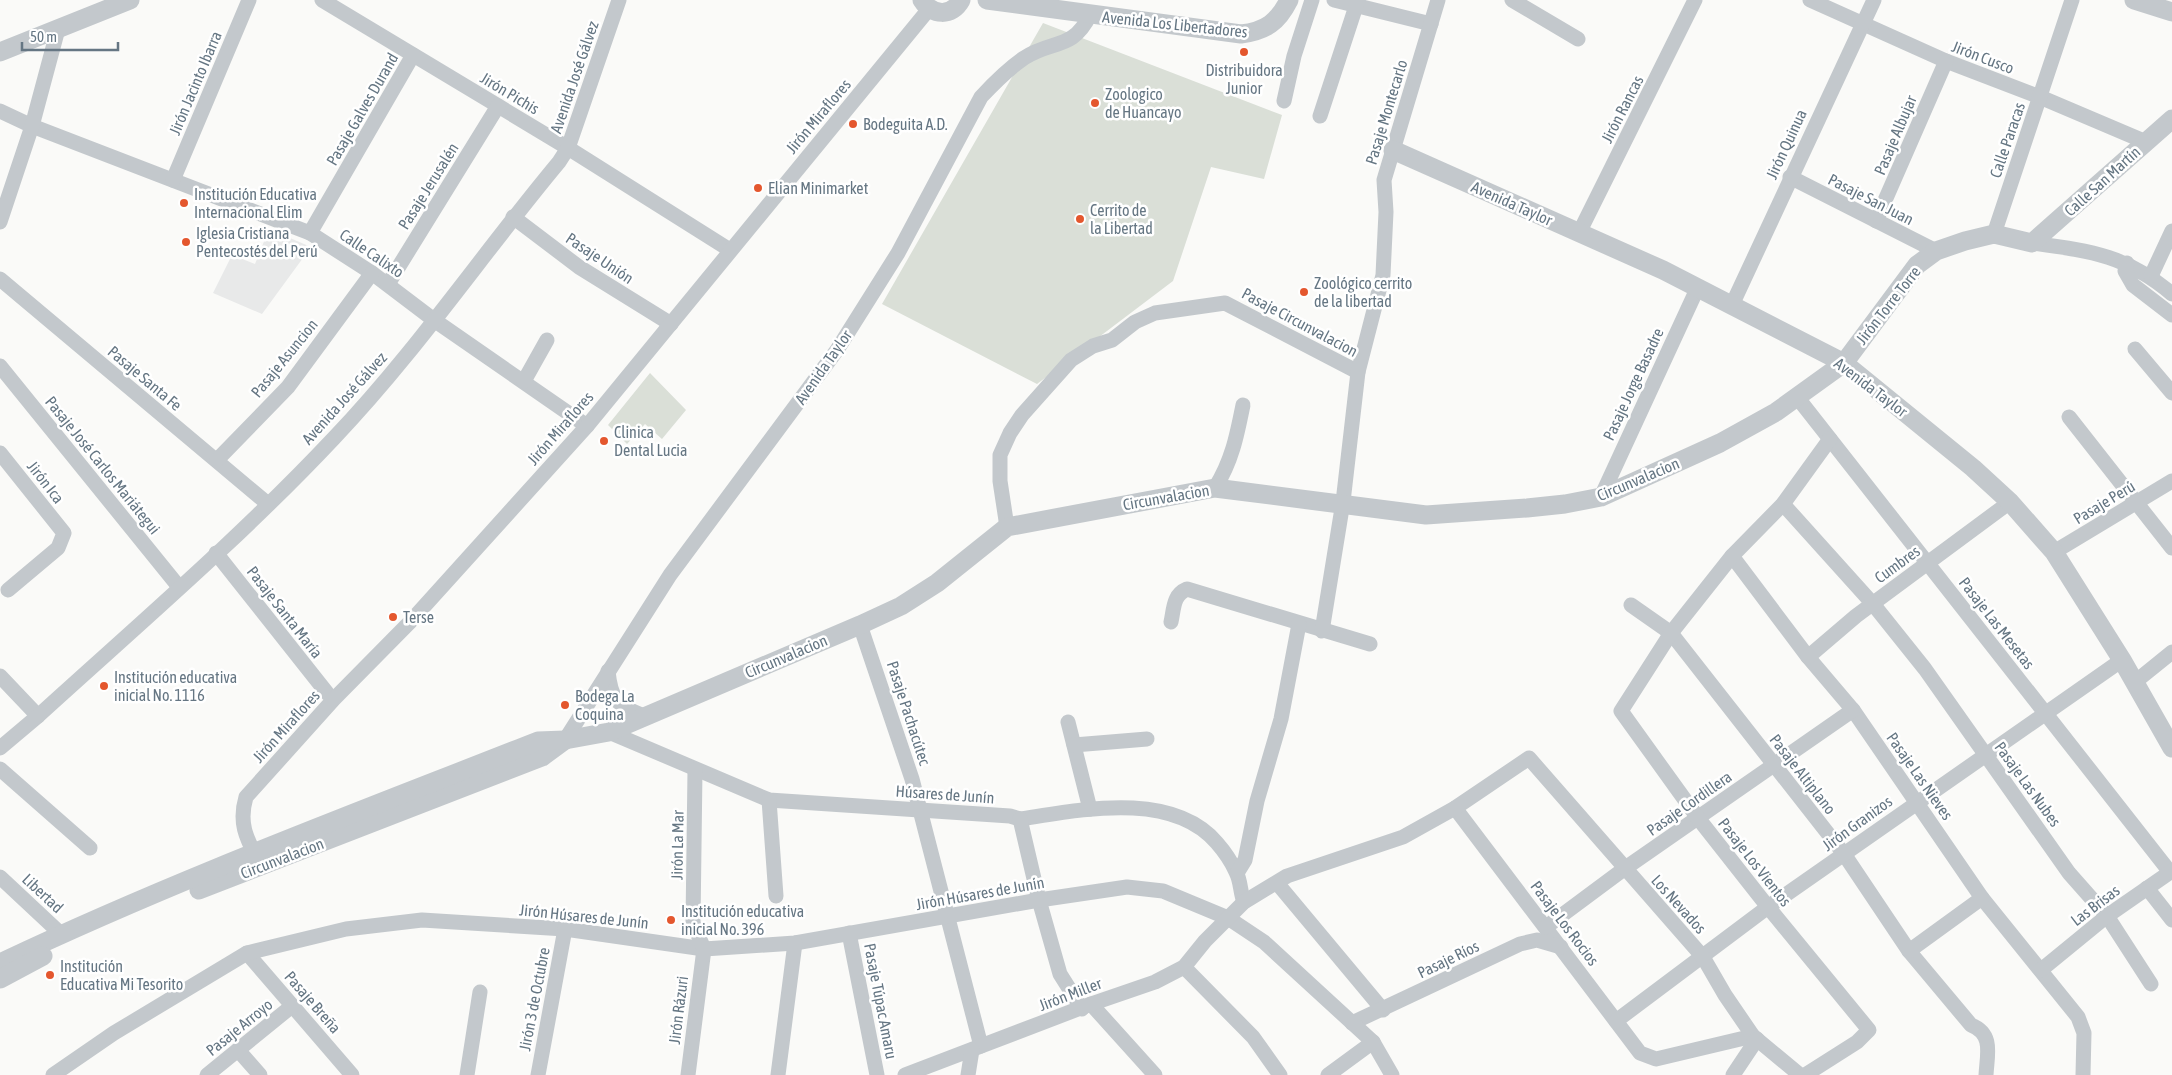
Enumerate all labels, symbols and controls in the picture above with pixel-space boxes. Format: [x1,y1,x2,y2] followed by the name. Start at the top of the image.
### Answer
[1102,7,1249,41] street label: Avenida Los Libertadores
[546,18,602,135] street label: Avenida José Gálvez
[22,20,119,52] scale bar
[30,28,57,45] text: 50 m
[165,29,225,137] street label: Jirón Jacinto Ibarra
[1949,37,2017,77] street label: Jirón Cusco
[1238,46,1250,58] marker: Distribuidora Junior
[323,50,402,169] street label: Pasaje Galves Durand
[1362,57,1411,167] street label: Pasaje Montecarlo
[1205,61,1283,97] place label: Distribuidora Junior
[477,68,543,118] street label: Jirón Pichis
[1597,72,1647,146] street label: Jirón Rancas
[782,75,854,157] street label: Jirón Miraflores
[1105,85,1182,122] place label: Zoologico de Huancayo
[1870,92,1921,178] street label: Pasaje Albujar
[1089,97,1101,109] marker: Zoologico de Huancayo
[1986,100,2028,180] street label: Calle Paracas
[1762,106,1810,182] street label: Jirón Quinua
[863,115,948,134] place label: Bodeguita A.D.
[847,118,859,130] marker: Bodeguita A.D.
[394,140,463,233] street label: Pasaje Jerusalén
[2061,142,2143,220] street label: Calle San Martín
[1825,170,1917,229] street label: Pasaje San Juan
[1468,177,1555,230] street label: Avenida Taylor
[768,179,869,197] place label: Elian Minimarket
[752,182,764,194] marker: Elian Minimarket
[194,185,317,221] place label: Institución Educativa Internacional Elim
[178,197,190,209] marker: Institución Educativa Internacional Elim
[1090,201,1153,237] place label: Cerrito de la Libertad
[1074,213,1086,225] marker: Cerrito de la Libertad
[196,224,318,260] place label: Iglesia Cristiana Pentecostés del Perú
[337,225,407,281] street label: Calle Calixto
[562,229,637,288] street label: Pasaje Unión
[180,236,192,248] marker: Iglesia Cristiana Pentecostés del Perú
[1852,263,1924,347] street label: Jirón Torre Torre
[1314,274,1412,310] place label: Zoológico cerrito de la libertad
[1239,284,1361,361] street label: Pasaje Circunvalacion
[1298,286,1310,298] marker: Zoológico cerrito de la libertad
[247,315,322,401] street label: Pasaje Asuncion
[1599,325,1668,443] street label: Pasaje Jorge Basadre
[791,326,856,408] street label: Avenida Taylor
[104,342,186,415] street label: Pasaje Santa Fe
[298,348,390,448] street label: Avenida José Gálvez
[1830,354,1911,421] street label: Avenida Taylor
[523,388,597,468] street label: Jirón Miraflores
[41,393,164,538] street label: Pasaje José Carlos Mariátegui
[614,423,687,459] place label: Clinica Dental Lucia
[598,435,610,447] marker: Clinica Dental Lucia
[1594,454,1682,504] street label: Circunvalacion
[24,457,68,507] street label: Jirón Ica
[2070,477,2139,528] street label: Pasaje Perú
[1121,481,1211,513] street label: Circunvalacion
[1871,541,1923,586] street label: Cumbres
[243,563,326,662] street label: Pasaje Santa María
[1955,574,2039,673] street label: Pasaje Las Mesetas
[403,608,434,626] place label: Terse
[387,611,399,623] marker: Terse
[742,631,830,681] street label: Circunvalacion
[883,659,934,768] street label: Pasaje Pachacútec
[114,668,237,704] place label: Institución educativa inicial No. 1116
[98,680,110,692] marker: Institución educativa inicial No. 1116
[249,686,323,766] street label: Jirón Miraflores
[575,687,635,724] place label: Bodega La Coquina
[559,699,571,711] marker: Bodega La Coquina
[1882,729,1957,824] street label: Pasaje Las Nieves
[1766,731,1840,818] street label: Pasaje Altiplano
[1990,738,2065,831] street label: Pasaje Las Nubes
[1643,767,1735,840] street label: Pasaje Cordillera
[895,782,995,806] street label: Húsares de Junín
[1819,792,1896,854] street label: Jirón Granizos
[667,810,687,880] street label: Jirón La Mar
[1714,814,1795,911] street label: Pasaje Los Vientos
[238,834,326,882] street label: Circunvalacion
[19,870,67,916] street label: Libertad
[1648,871,1710,937] street label: Los Nevados
[914,873,1046,913] street label: Jirón Húsares de Junín
[1527,877,1603,970] street label: Pasaje Los Rocios
[2067,881,2123,929] street label: Las Brisas
[518,900,650,932] street label: Jirón Húsares de Junín
[681,902,804,938] place label: Institución educativa inicial No. 396
[665,914,677,926] marker: Institución educativa inicial No. 396
[1414,936,1482,982] street label: Pasaje Ríos
[860,942,901,1061] street label: Pasaje Túpac Amaru
[515,946,553,1052] street label: Jirón 3 de Octubre
[60,957,183,993] place label: Institución Educativa Mi Tesorito
[281,967,345,1037] street label: Pasaje Breña
[44,969,56,981] marker: Institución Educativa Mi Tesorito
[1036,974,1104,1014] street label: Jirón Miller
[665,975,691,1045] street label: Jirón Rázuri
[202,995,276,1060] street label: Pasaje Arroyo

